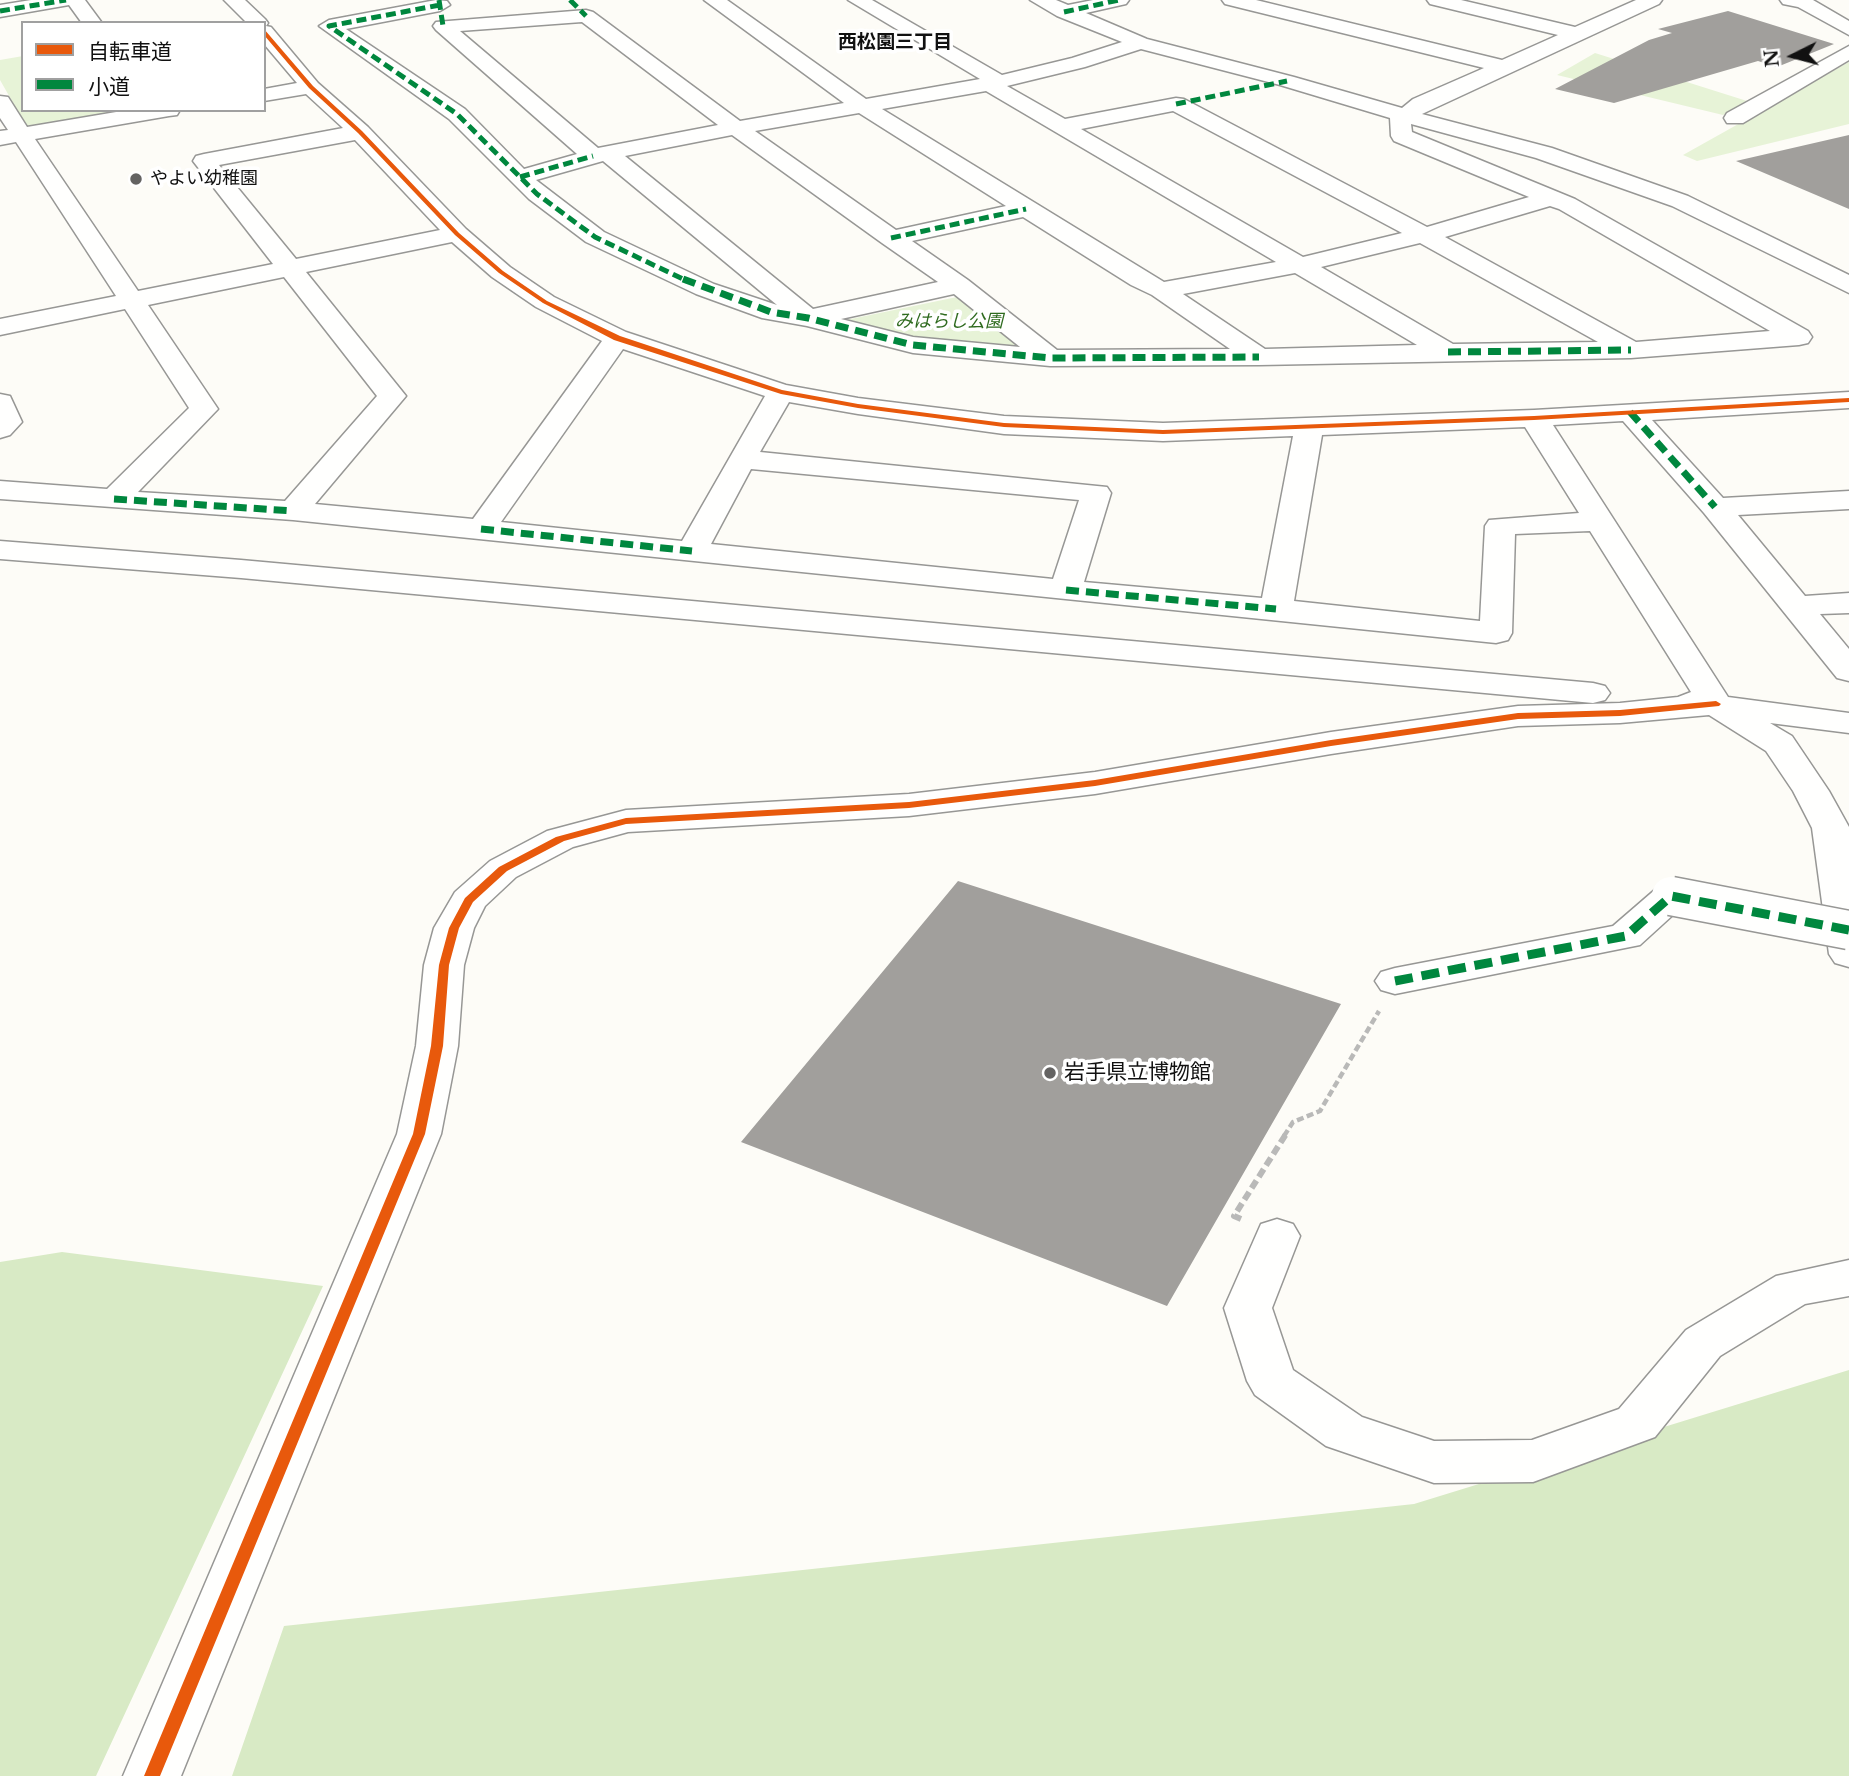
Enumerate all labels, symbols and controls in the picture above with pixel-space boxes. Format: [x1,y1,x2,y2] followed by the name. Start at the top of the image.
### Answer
[21,21,266,112] legend
[1758,21,1828,91] north arrow
[838,32,952,54] district label: 西松園三丁目
[88,39,172,65] text: 自転車道
[1759,48,1784,68] text: N
[88,74,130,100] text: 小道
[150,168,258,190] place label: やよい幼稚園
[128,171,144,187] marker: やよい幼稚園
[895,311,1003,333] park label: みはらし公園
[1064,1060,1211,1086] place label: 岩手県立博物館
[1042,1065,1058,1081] marker: 岩手県立博物館

